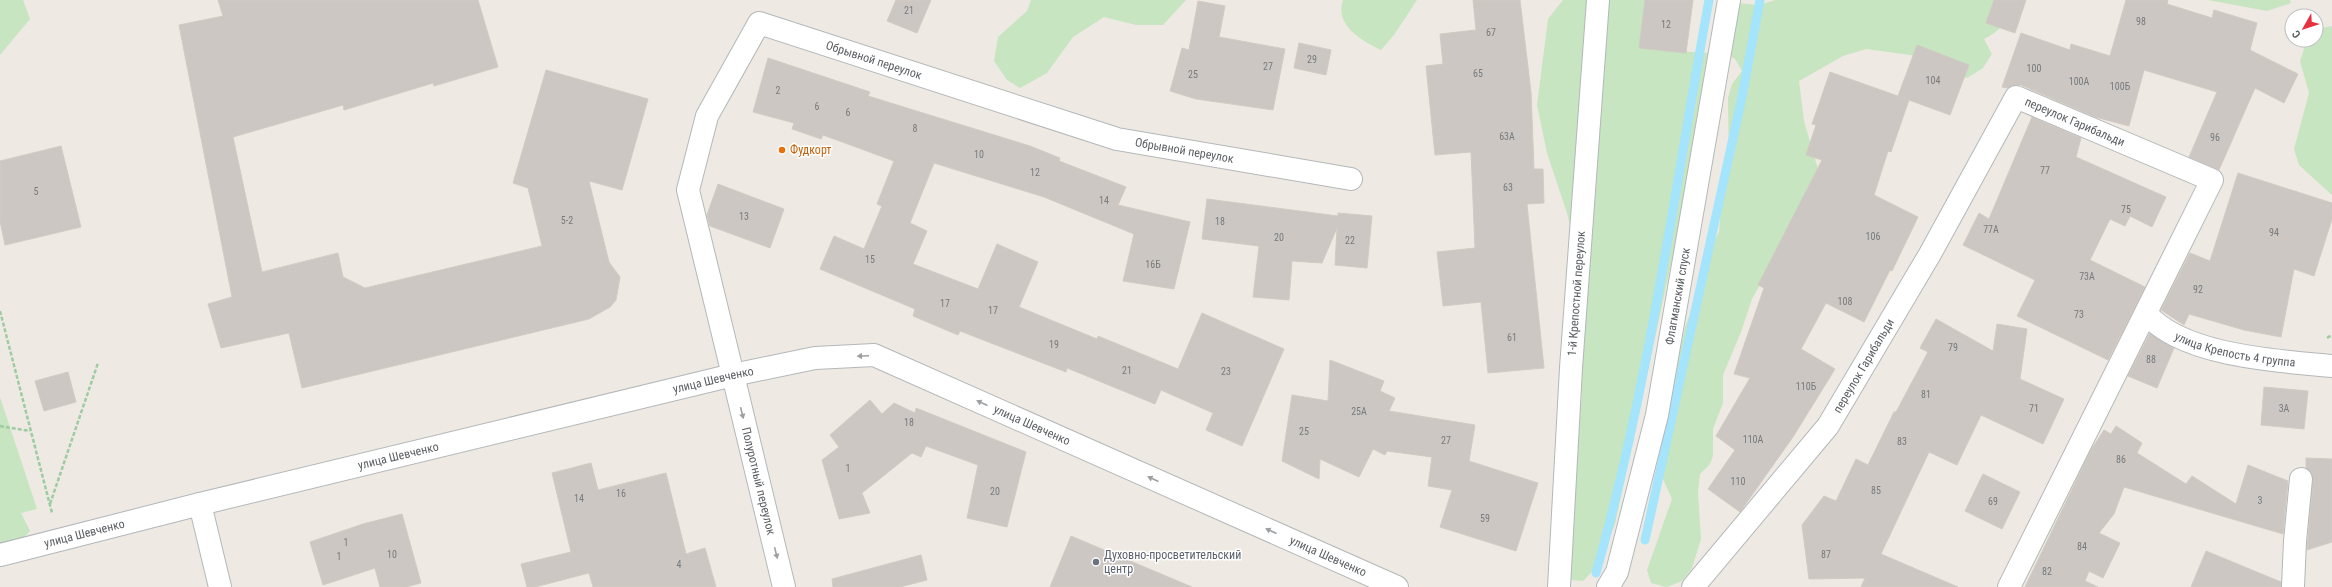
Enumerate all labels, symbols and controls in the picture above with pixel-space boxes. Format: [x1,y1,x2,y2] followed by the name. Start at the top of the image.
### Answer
[904,5,914,16] house number: 21
[2284,8,2324,48] north arrow
[2136,16,2146,27] house number: 98
[1661,19,1671,30] house number: 12
[1486,27,1496,38] house number: 67
[2290,27,2304,41] text: С
[824,38,924,82] street label: Обрывной переулок
[1307,54,1317,65] house number: 29
[1263,61,1273,72] house number: 27
[2027,63,2041,74] house number: 100
[1473,68,1483,79] house number: 65
[1188,69,1198,80] house number: 25
[1926,75,1940,86] house number: 104
[2069,76,2090,87] house number: 100А
[2110,81,2131,92] house number: 100Б
[776,85,781,96] house number: 2
[2023,95,2127,149] street label: переулок Гарибальди
[815,101,820,112] house number: 6
[846,107,851,118] house number: 6
[913,123,918,134] house number: 8
[1499,131,1515,142] house number: 63А
[2210,132,2220,143] house number: 96
[1134,135,1235,166] street label: Обрывной переулок
[790,143,831,157] place label: Фудкорт
[777,145,787,155] marker: Фудкорт
[974,149,984,160] house number: 10
[2040,165,2050,176] house number: 77
[1030,167,1040,178] house number: 12
[1503,182,1513,193] house number: 63
[34,186,39,197] house number: 5
[1099,195,1109,206] house number: 14
[2121,204,2131,215] house number: 75
[739,211,749,222] house number: 13
[561,215,573,226] house number: 5-2
[1215,216,1225,227] house number: 18
[1983,224,1999,235] house number: 77А
[2269,227,2279,238] house number: 94
[1565,230,1588,357] street label: 1-й Крепостной переулок
[1866,231,1880,242] house number: 106
[1274,232,1284,243] house number: 20
[1345,235,1355,246] house number: 22
[1662,246,1693,346] street label: Флагманский спуск
[865,254,875,265] house number: 15
[1145,259,1161,270] house number: 16Б
[2079,271,2095,282] house number: 73А
[2193,284,2203,295] house number: 92
[1838,296,1852,307] house number: 108
[940,298,950,309] house number: 17
[988,305,998,316] house number: 17
[2074,309,2084,320] house number: 73
[1830,316,1897,416] street label: переулок Гарибальди
[2172,329,2296,370] street label: улица Крепость 4 группа
[1507,332,1517,343] house number: 61
[1049,339,1059,350] house number: 19
[1948,342,1958,353] house number: 79
[856,353,869,359] one-way arrow
[2146,354,2156,365] house number: 88
[671,364,755,396] street label: улица Шевченко
[1122,365,1132,376] house number: 21
[1221,366,1231,377] house number: 23
[1796,381,1817,392] house number: 110Б
[1921,389,1931,400] house number: 81
[977,400,988,406] one-way arrow
[991,402,1072,448] street label: улица Шевченко
[2029,403,2039,414] house number: 71
[2279,403,2290,414] house number: 3А
[1351,406,1367,417] house number: 25А
[739,407,745,419] one-way arrow
[904,417,914,428] house number: 18
[739,426,778,537] street label: Полуротный переулок
[1299,426,1309,437] house number: 25
[1743,434,1764,445] house number: 110А
[1441,435,1451,446] house number: 27
[1897,436,1907,447] house number: 83
[357,440,440,473] street label: улица Шевченко
[2116,454,2126,465] house number: 86
[846,463,850,474] house number: 1
[1147,476,1158,482] one-way arrow
[1731,476,1745,487] house number: 110
[1871,485,1881,496] house number: 85
[990,486,1000,497] house number: 20
[616,488,626,499] house number: 16
[574,493,584,504] house number: 14
[2258,495,2263,506] house number: 3
[1988,496,1998,507] house number: 69
[1480,513,1490,524] house number: 59
[43,517,126,550] street label: улица Шевченко
[1265,528,1277,534] one-way arrow
[1288,533,1369,580] street label: улица Шевченко
[344,537,348,548] house number: 1
[2077,541,2087,552] house number: 84
[773,547,779,559] one-way arrow
[1104,548,1241,576] place label: Духовно-просветительский центр
[387,549,397,560] house number: 10
[1821,549,1831,560] house number: 87
[337,551,341,562] house number: 1
[1091,557,1101,567] marker: Духовно-просветительский центр
[677,559,682,570] house number: 4
[2042,566,2052,577] house number: 82

